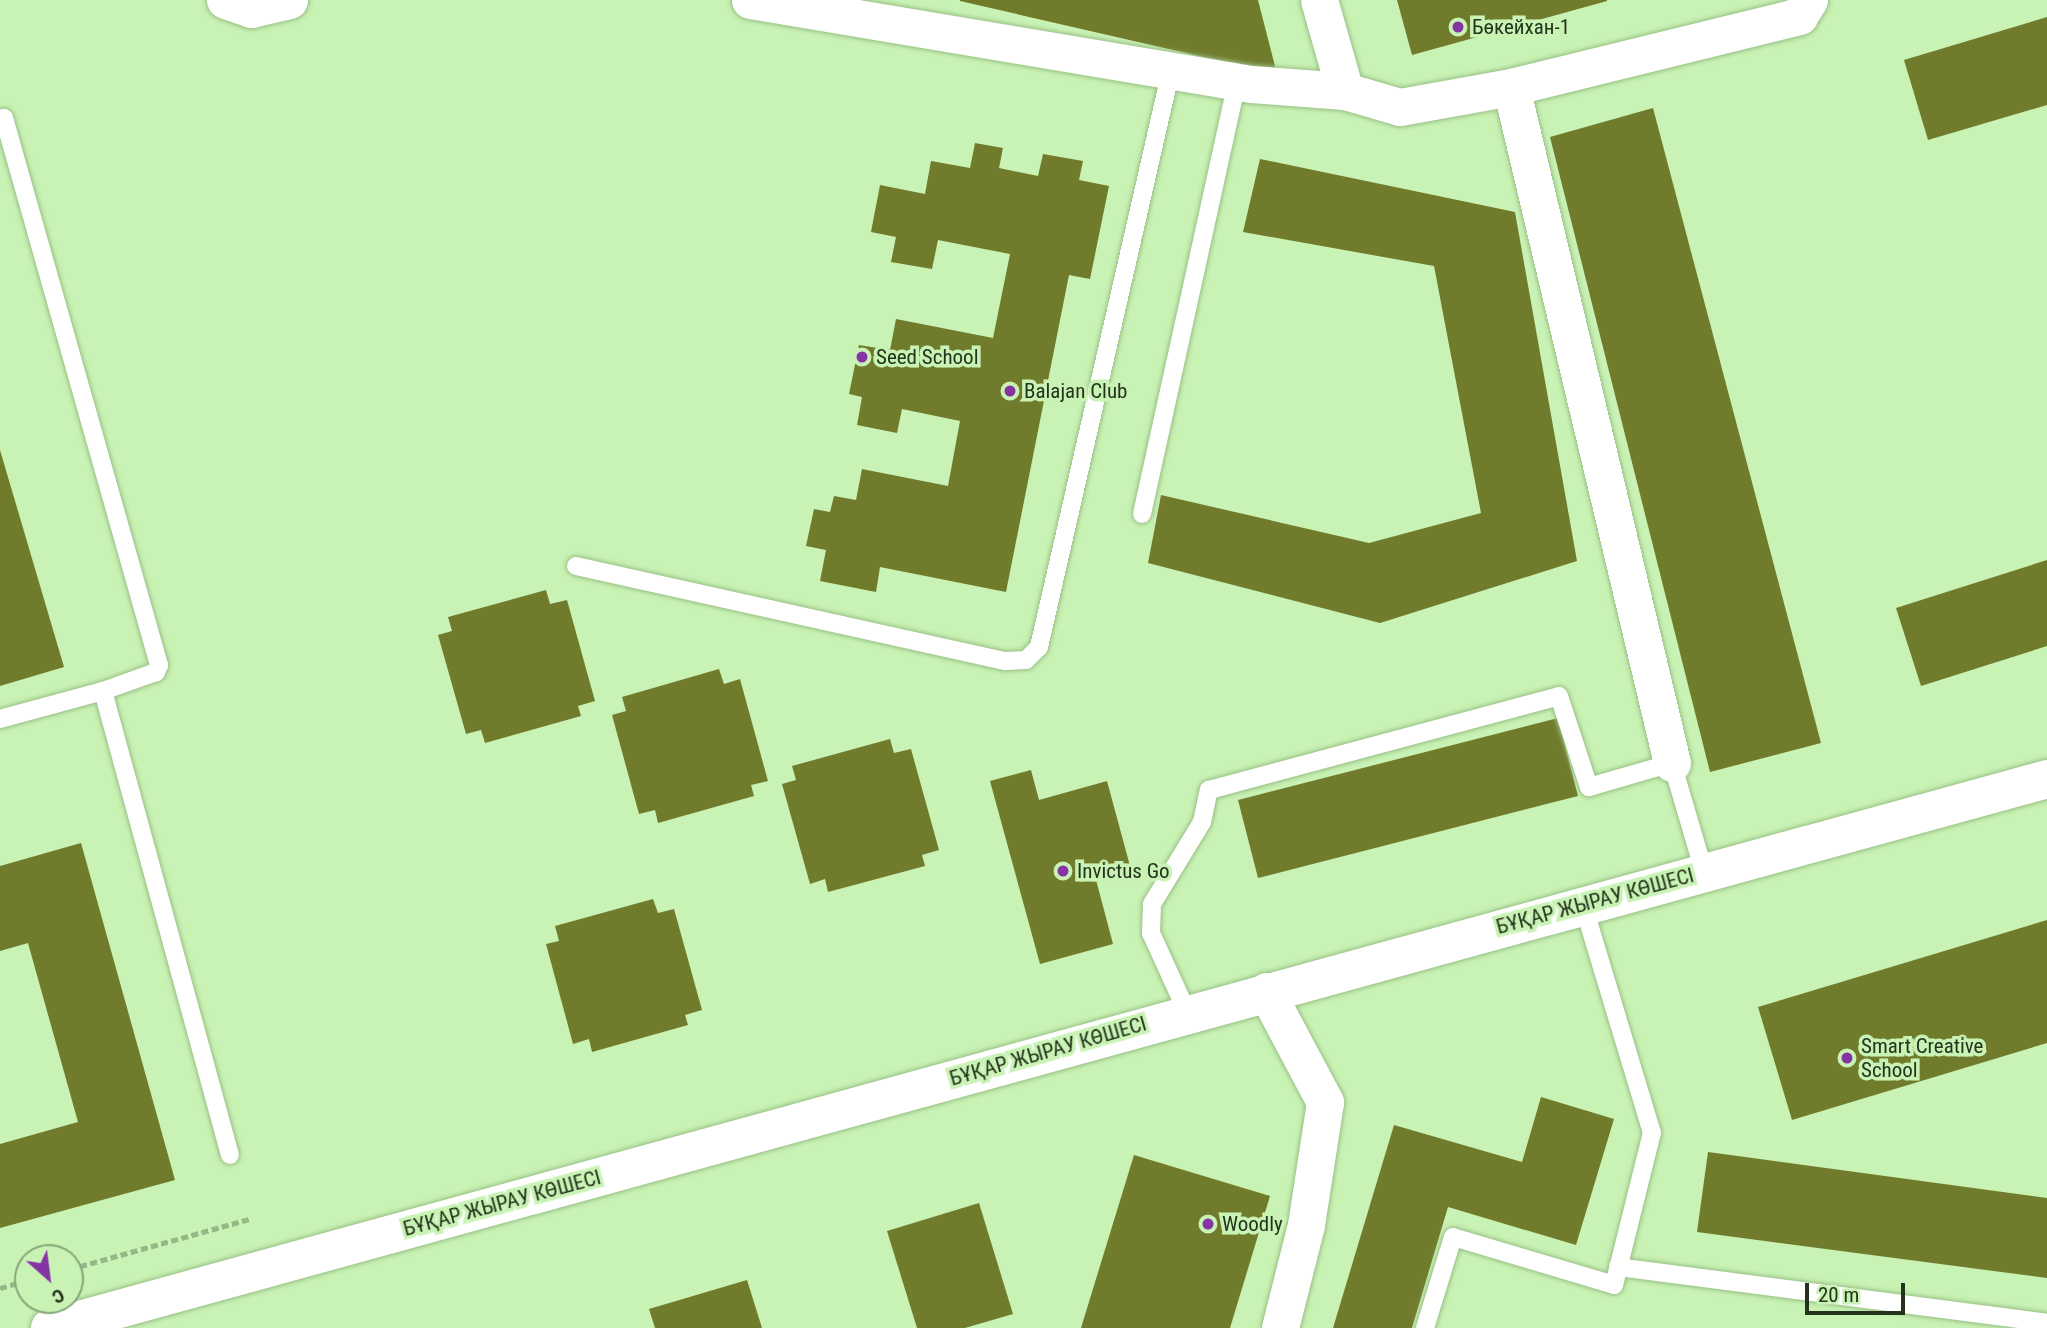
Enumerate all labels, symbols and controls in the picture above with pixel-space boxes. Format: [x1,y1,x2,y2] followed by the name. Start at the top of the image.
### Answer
[1472,14,1570,40] place label: Бөкейхан-1
[1450,19,1466,35] marker: Бөкейхан-1
[876,344,978,370] place label: Seed School
[854,349,870,365] marker: Seed School
[1024,378,1127,404] place label: Balajan Club
[1002,383,1018,399] marker: Balajan Club
[1077,858,1170,884] place label: Invictus Go
[1493,862,1697,940] street label: БҰҚАР ЖЫРАУ КӨШЕСІ
[1055,863,1071,879] marker: Invictus Go
[947,1011,1149,1091] street label: БҰҚАР ЖЫРАУ КӨШЕСІ
[1861,1033,1983,1083] place label: Smart Creative School
[1839,1050,1855,1066] marker: Smart Creative School
[400,1164,604,1242] street label: БҰҚАР ЖЫРАУ КӨШЕСІ
[1222,1211,1283,1237] place label: Woodly
[1200,1216,1216,1232] marker: Woodly
[14,1244,84,1314] north arrow
[1809,1268,1909,1312] scale bar
[1818,1283,1859,1307] text: 20 m
[48,1284,68,1309] text: С

